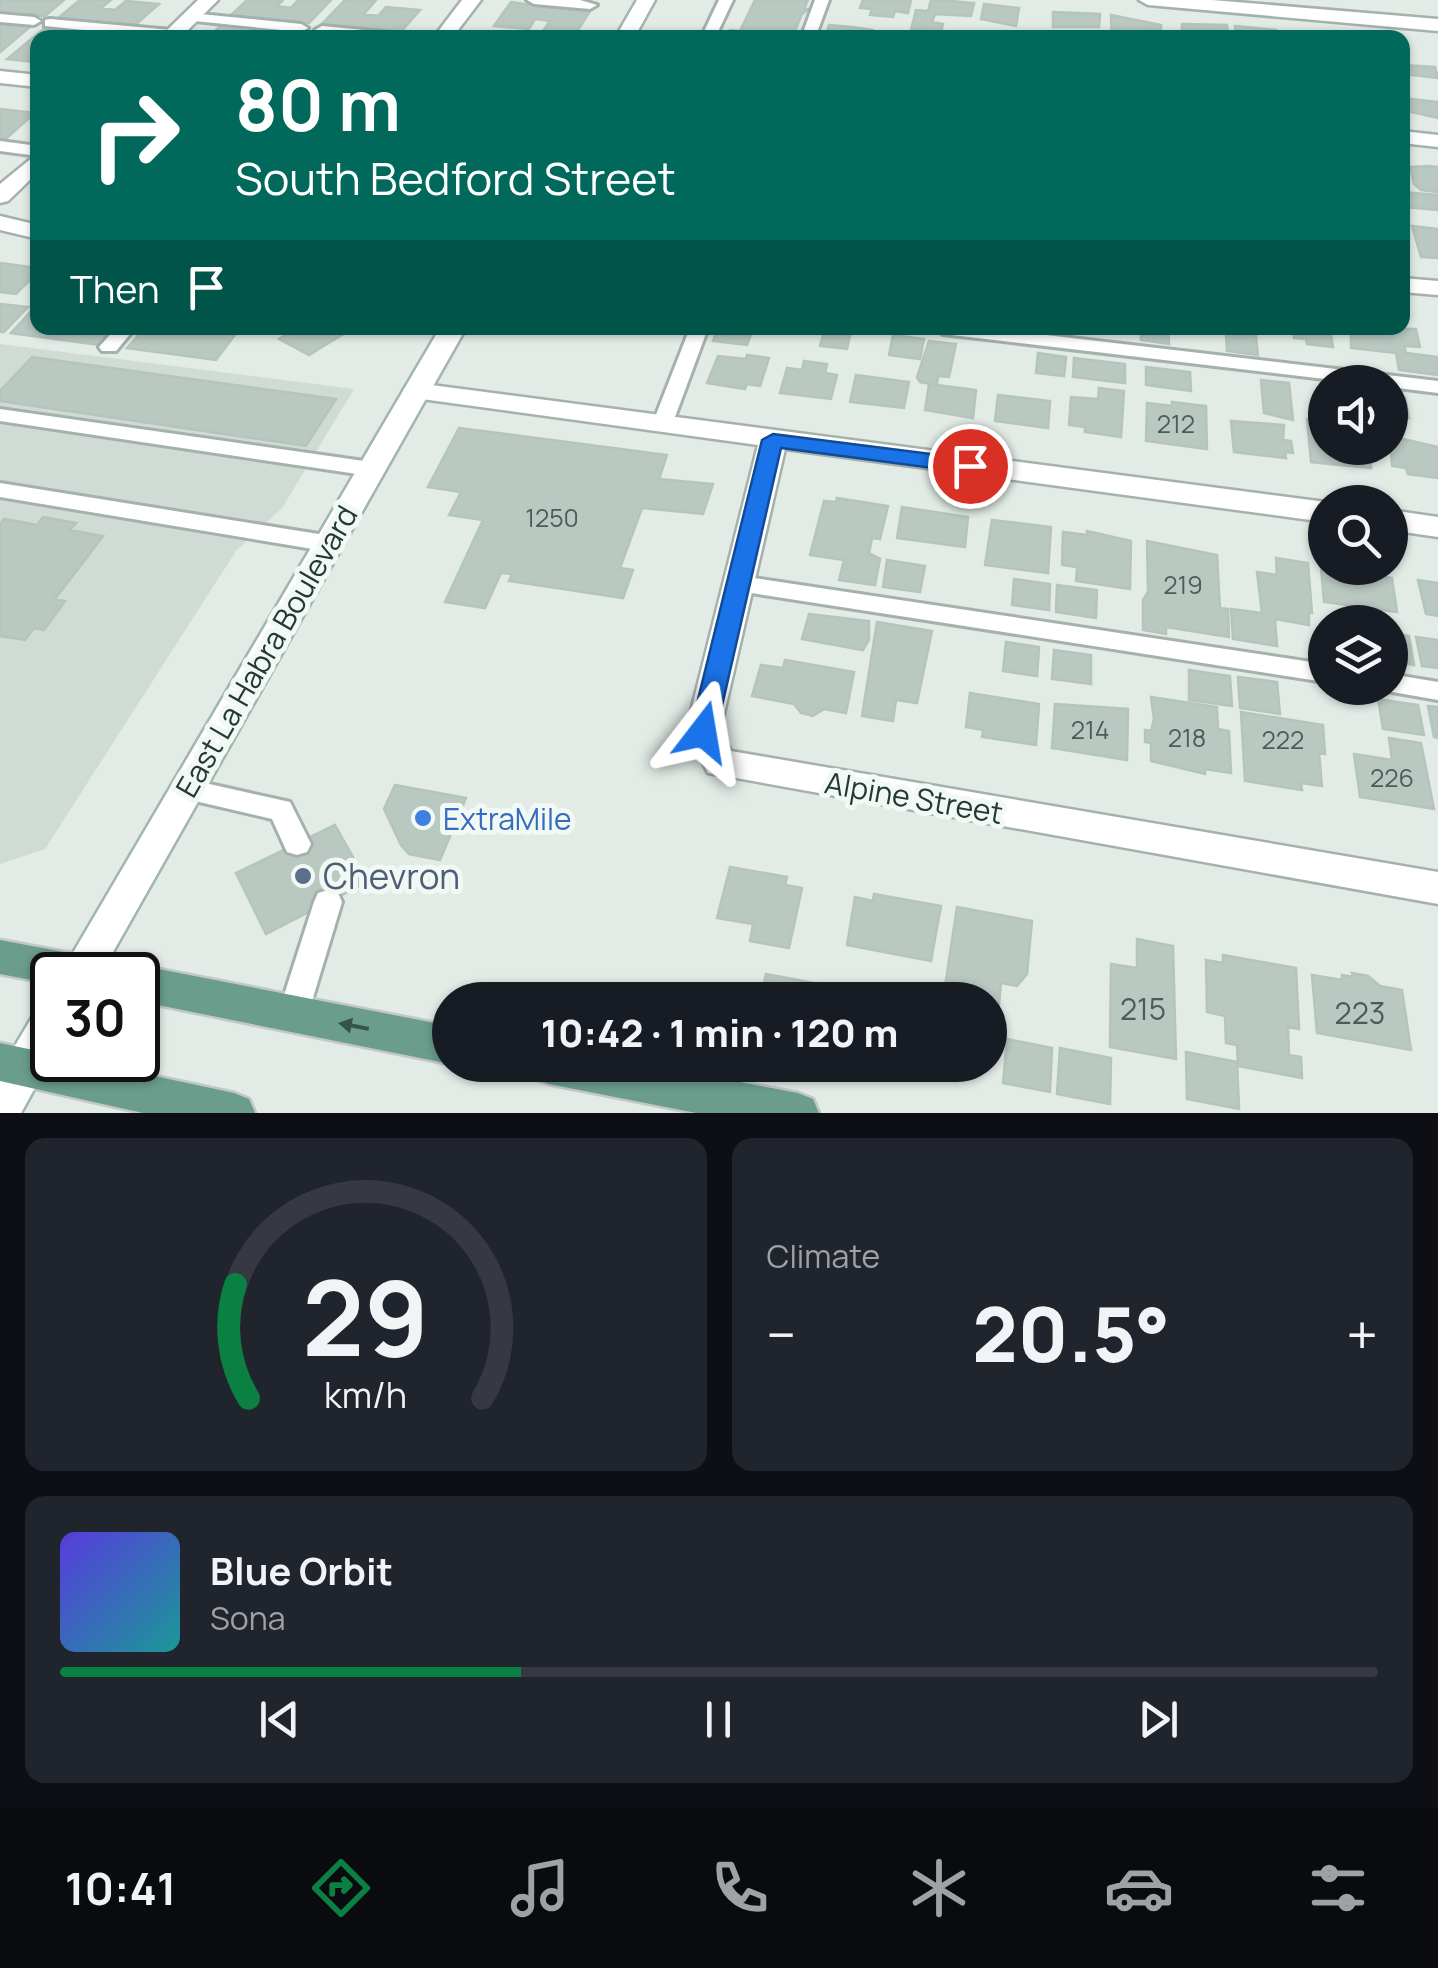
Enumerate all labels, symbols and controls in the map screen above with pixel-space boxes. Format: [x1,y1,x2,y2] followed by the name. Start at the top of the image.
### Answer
[235,56,401,152] text: 80 m
[70,70,200,200] icon: right
[235,147,676,209] text: South Bedford Street
[179,260,234,315] icon: arrive
[70,262,159,314] text: Then
[1308,365,1408,705] map controls
[1308,365,1408,465] button: sound
[1157,406,1195,441] house number: 212
[928,424,1013,509] pin
[943,439,998,494] icon: arrive
[1308,485,1408,585] button: search
[166,498,366,804] street label: East La Habra Boulevard
[525,500,579,535] house number: 1250
[1163,567,1203,602] house number: 219
[1308,605,1408,705] button: layers
[651,680,755,784] position arrow
[1071,712,1109,747] house number: 214
[1168,720,1206,755] house number: 218
[1262,722,1304,757] house number: 222
[1370,760,1414,795] house number: 226
[822,761,1006,833] street label: Alpine Street
[443,798,572,839] place label: ExtraMile
[412,807,434,829] marker: ExtraMile
[323,852,460,900] place label: Chevron
[292,865,314,887] marker: Chevron
[30,952,160,1082] speed limit sign: 30
[1120,988,1166,1029] house number: 215
[1335,992,1385,1033] house number: 223
[541,1006,898,1058] text: 10:42 · 1 min · 120 m
[339,1018,370,1034] one-way arrow
[767,1234,880,1278] text: Climate
[302,1245,429,1387] text: 29
[972,1282,1170,1385] text: 20.5°
[767,1296,796,1372] text: −
[1346,1296,1378,1372] text: +
[324,1370,407,1419] text: km/h
[210,1544,393,1596] text: Blue Orbit
[210,1596,285,1640] text: Sona
[252,1692,307,1747] icon: previous
[691,1692,746,1747] icon: pause
[1131,1692,1186,1747] icon: next
[306,1853,376,1923] icon: directions
[505,1853,575,1923] icon: music
[705,1853,775,1923] icon: phone
[904,1853,974,1923] icon: climate
[1104,1853,1174,1923] icon: car
[1303,1853,1373,1923] icon: filters
[65,1857,177,1919] text: 10:41

